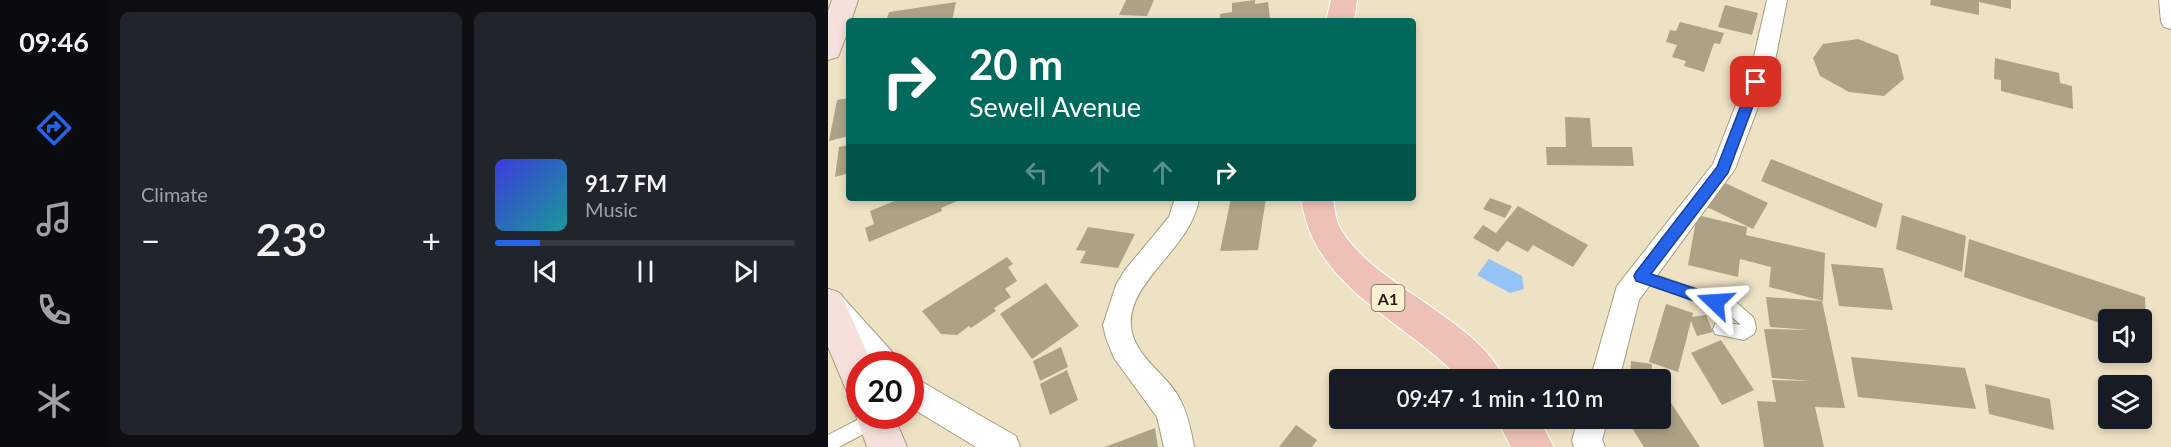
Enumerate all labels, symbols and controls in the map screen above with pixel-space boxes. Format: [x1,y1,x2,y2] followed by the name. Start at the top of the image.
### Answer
[19,25,89,58] text: 09:46
[969,39,1063,89] text: 20 m
[870,42,948,120] icon: right
[1730,56,1781,107] pin
[1739,65,1772,98] icon: arrive
[969,90,1141,123] text: Sewell Avenue
[33,107,75,149] icon: directions
[1020,156,1053,189] icon: left
[1083,156,1116,189] icon: ahead
[1146,156,1179,189] icon: ahead
[1209,156,1242,189] icon: right
[585,170,667,197] text: 91.7 FM
[141,182,208,206] text: Climate
[585,197,638,221] text: Music
[33,198,75,240] icon: music
[256,212,326,266] text: 23°
[141,220,160,260] text: −
[422,220,441,260] text: +
[529,255,562,288] icon: previous
[629,255,662,288] icon: pause
[729,255,762,288] icon: next
[1683,270,1747,334] position arrow
[1372,285,1404,311] road number: A1
[33,289,75,331] icon: phone
[2098,309,2152,429] map controls
[2098,309,2152,363] button: sound
[846,351,924,429] speed limit sign: 20
[2098,375,2152,429] button: layers
[33,380,75,422] icon: climate
[1397,385,1603,412] text: 09:47 · 1 min · 110 m

